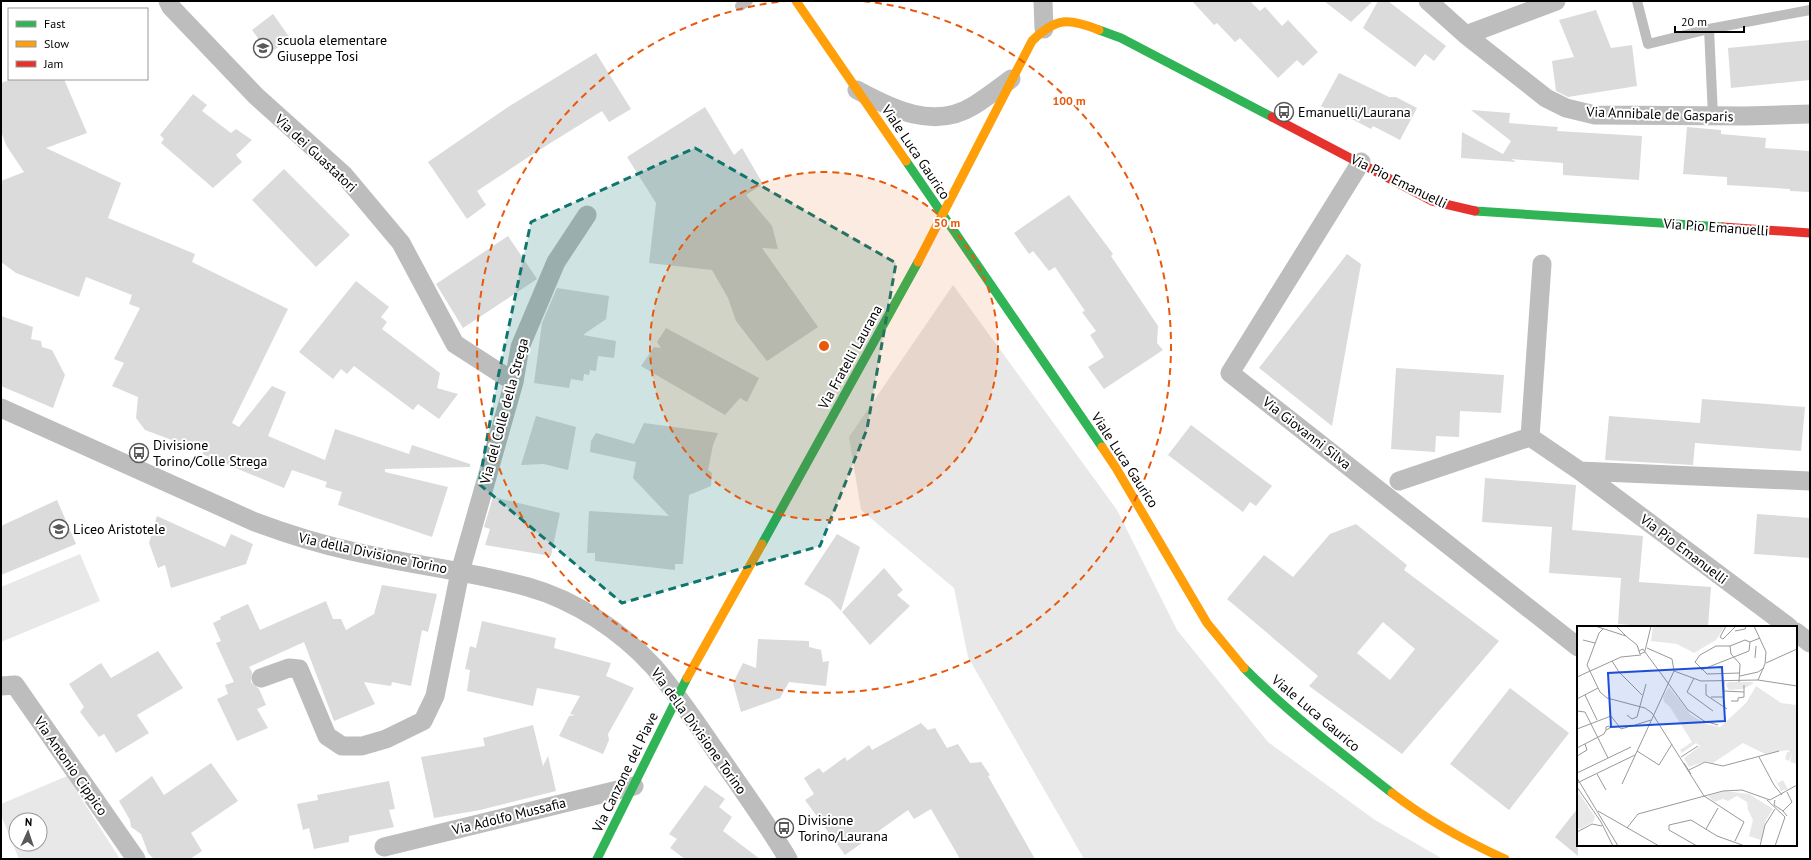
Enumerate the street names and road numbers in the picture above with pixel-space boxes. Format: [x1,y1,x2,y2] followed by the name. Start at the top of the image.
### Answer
[877,100,954,203] street label: Viale Luca Gaurico
[1585,102,1734,126] street label: Via Annibale de Gasparis
[270,110,361,196] street label: Via dei Guastatori
[1347,149,1450,212] street label: Via Pio Emanuelli
[1662,214,1769,240] street label: Via Pio Emanuelli
[813,302,886,413] street label: Via Fratelli Laurana
[476,336,532,487] street label: Via del Colle della Strega
[1258,392,1355,473] street label: Via Giovanni Silva
[1087,408,1163,511] street label: Viale Luca Gaurico
[1636,510,1731,588] street label: Via Pio Emanuelli
[296,528,449,578] street label: Via della Divisione Torino
[647,664,751,798] street label: Via della Divisione Torino
[1267,670,1364,755] street label: Viale Luca Gaurico
[588,709,662,836] street label: Via Canzone del Piave
[30,712,112,819] street label: Via Antonio Cippico
[449,793,568,839] street label: Via Adolfo Mussafia

